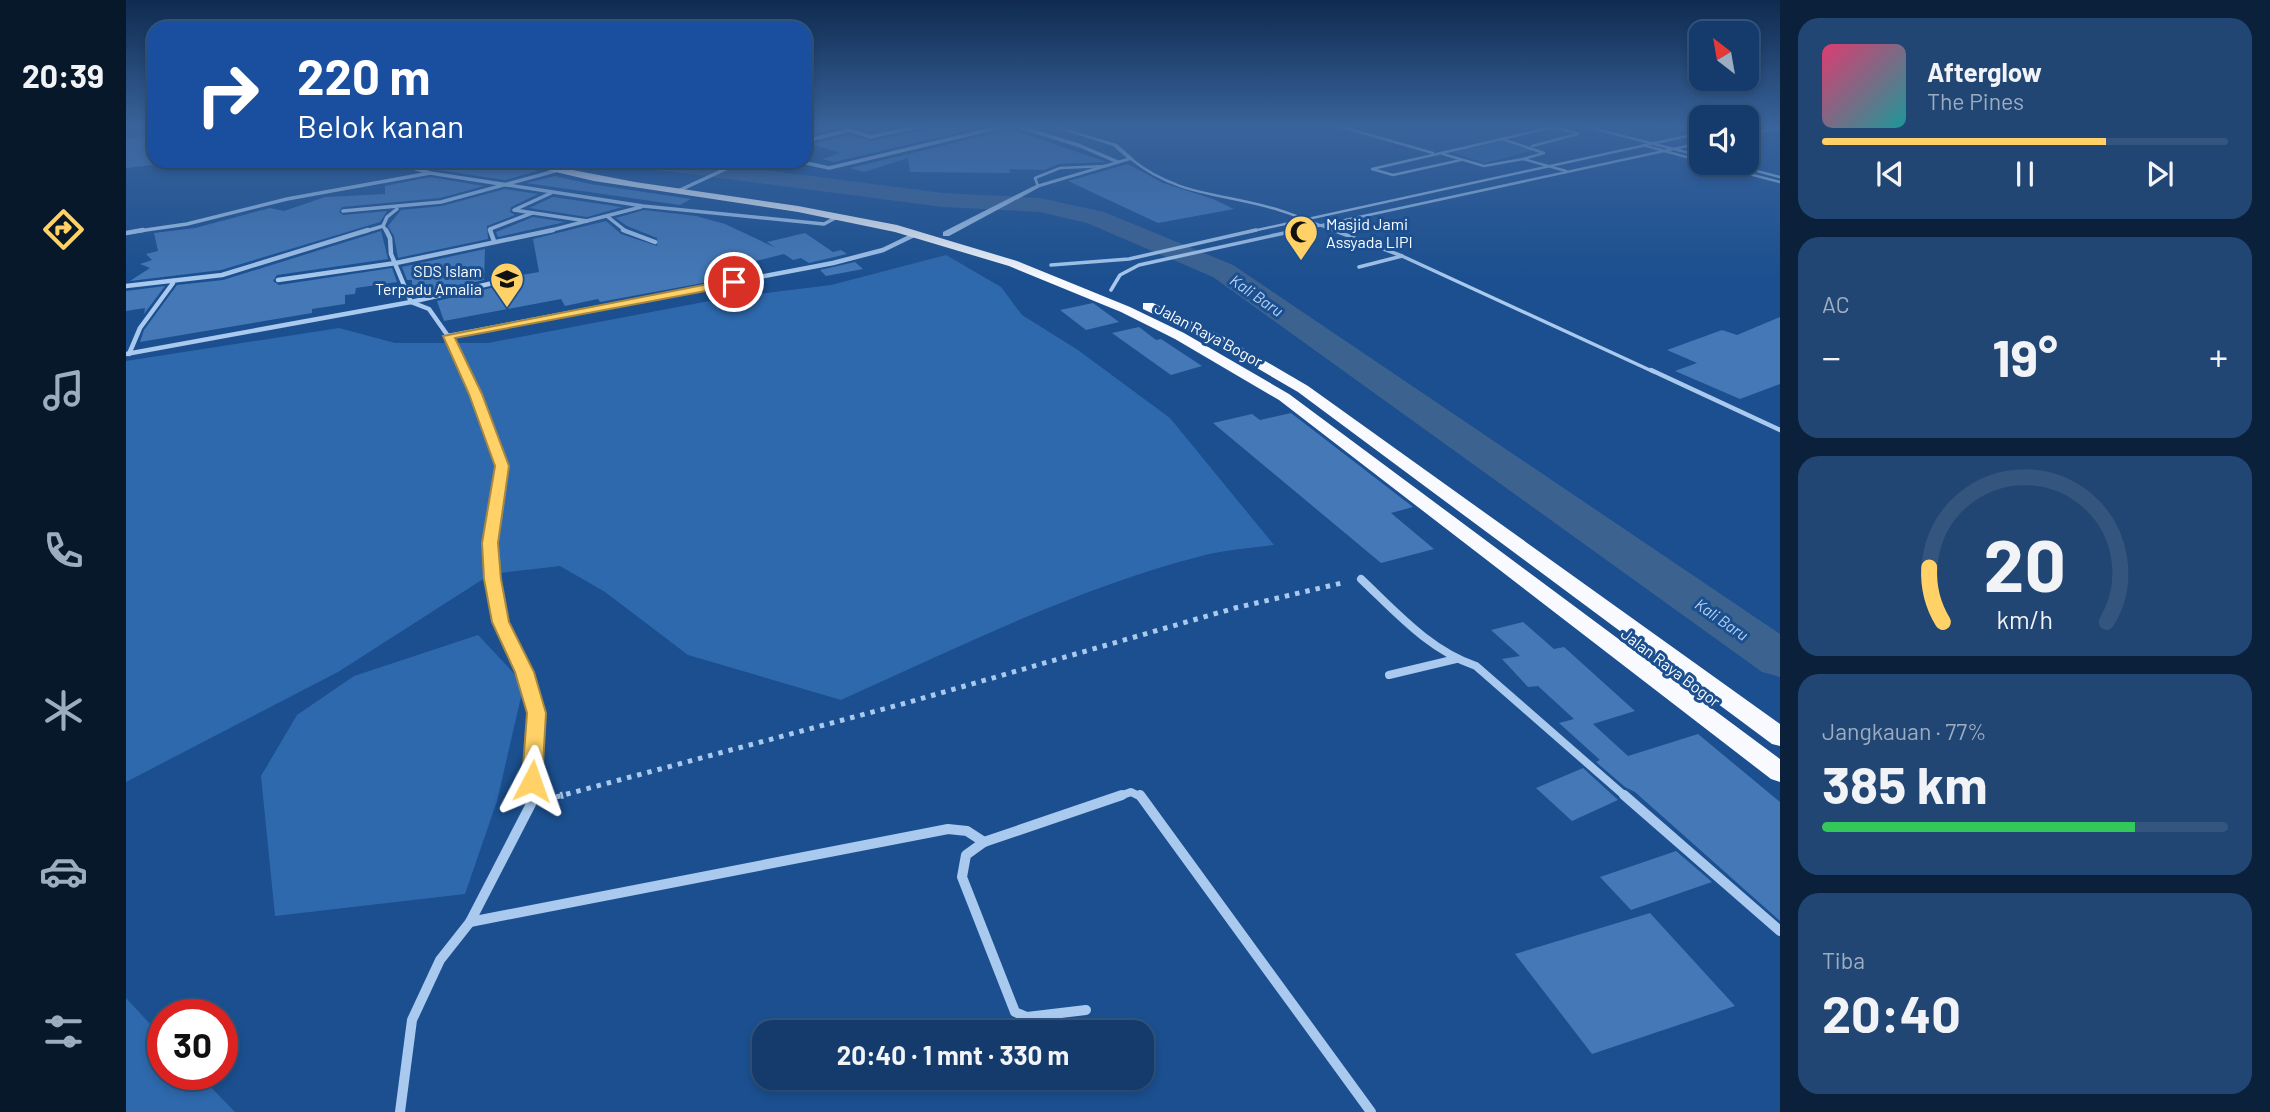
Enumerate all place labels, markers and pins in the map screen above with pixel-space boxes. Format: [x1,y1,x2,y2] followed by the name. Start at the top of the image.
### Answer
[1282,213,1320,262] mosque icon: Masjid Jami Assyada LIPI
[1326,214,1413,251] place label: Masjid Jami Assyada LIPI
[704,252,764,312] pin
[488,260,526,309] school or university icon: SDS Islam Terpadu Amalia
[375,261,482,298] place label: SDS Islam Terpadu Amalia

